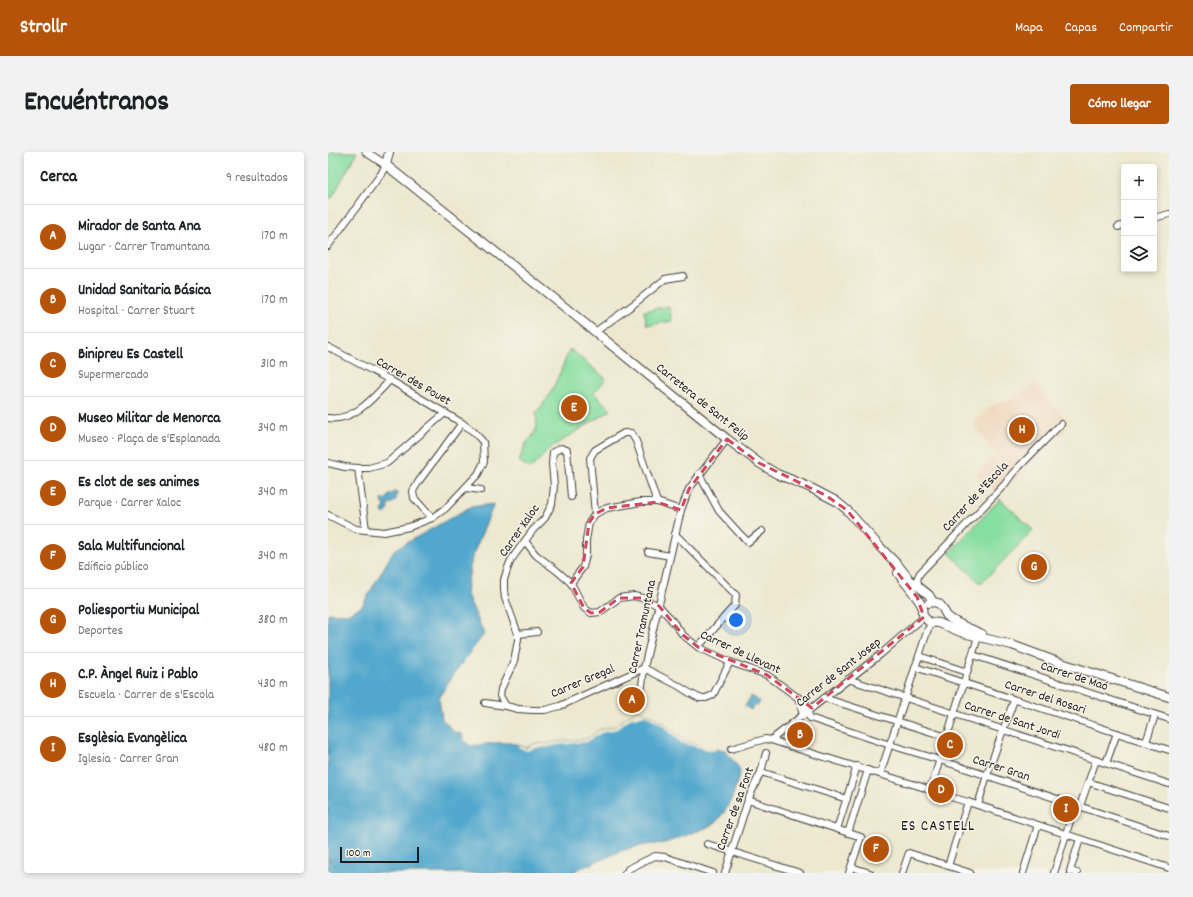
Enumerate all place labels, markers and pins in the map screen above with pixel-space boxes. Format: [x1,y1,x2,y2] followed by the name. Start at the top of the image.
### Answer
[561,393,587,423] pin: E
[1009,415,1035,445] pin: H
[1021,552,1047,582] pin: G
[619,685,645,715] pin: A
[787,720,813,750] pin: B
[937,730,963,760] pin: C
[928,775,954,805] pin: D
[1053,794,1079,824] pin: I
[863,834,889,864] pin: F

